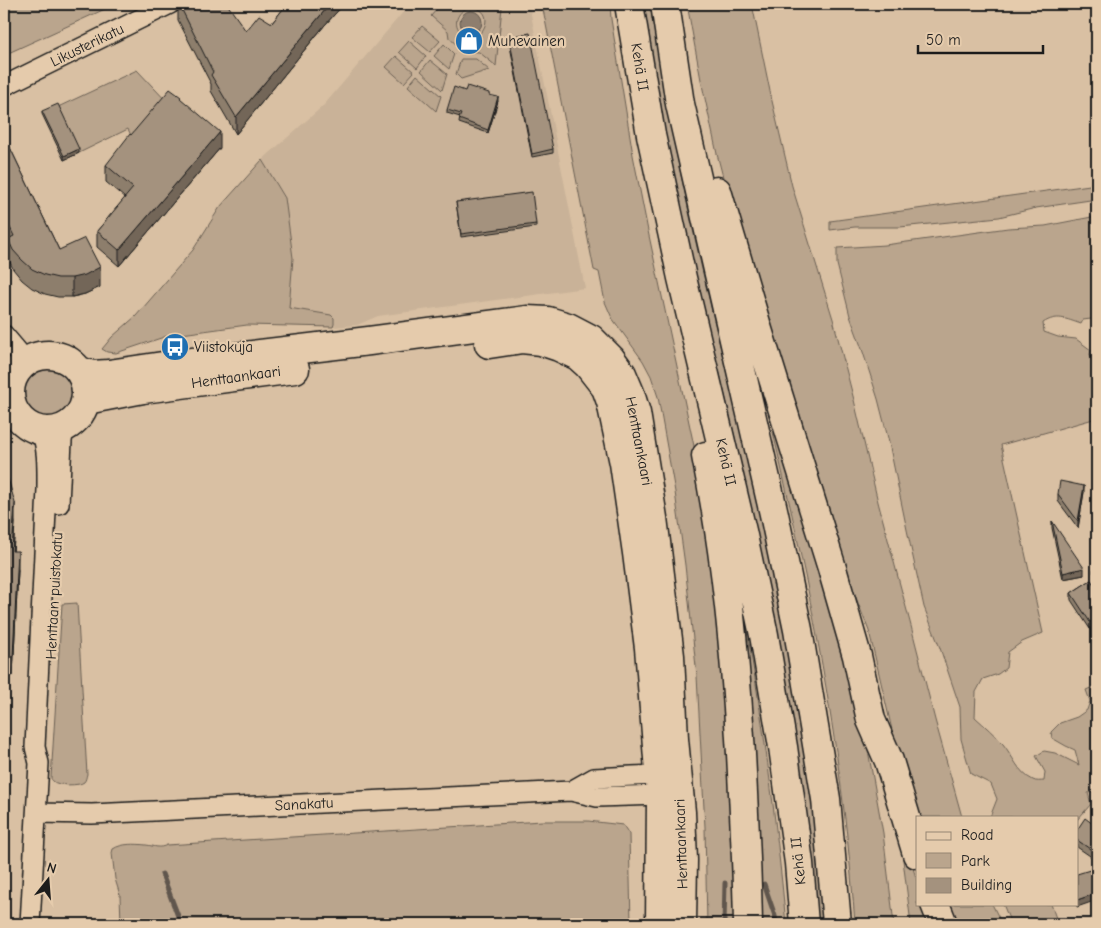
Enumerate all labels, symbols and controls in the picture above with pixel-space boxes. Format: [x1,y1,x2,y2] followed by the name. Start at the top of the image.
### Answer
[47,19,127,71] street label: Likusterikatu
[918,22,1044,54] scale bar
[454,26,484,56] shop icon: Muhevainen
[926,31,961,49] text: 50 m
[488,32,565,50] place label: Muhevainen
[627,42,653,92] street label: Kehä II
[160,332,190,362] bus stop icon: Viistokuja
[194,338,253,356] place label: Viistokuja
[190,362,282,392] street label: Henttaankaari
[622,395,656,487] street label: Henttaankaari
[712,436,740,488] street label: Kehä II
[42,532,66,660] street label: Henttaan puistokatu
[274,793,334,815] street label: Sanakatu
[670,799,692,889] street label: Henttaankaari
[916,816,1078,906] legend
[961,826,993,844] text: Road
[787,836,809,886] street label: Kehä II
[961,852,990,870] text: Park
[22,856,72,906] north arrow
[45,859,59,878] text: N
[961,876,1012,894] text: Building

